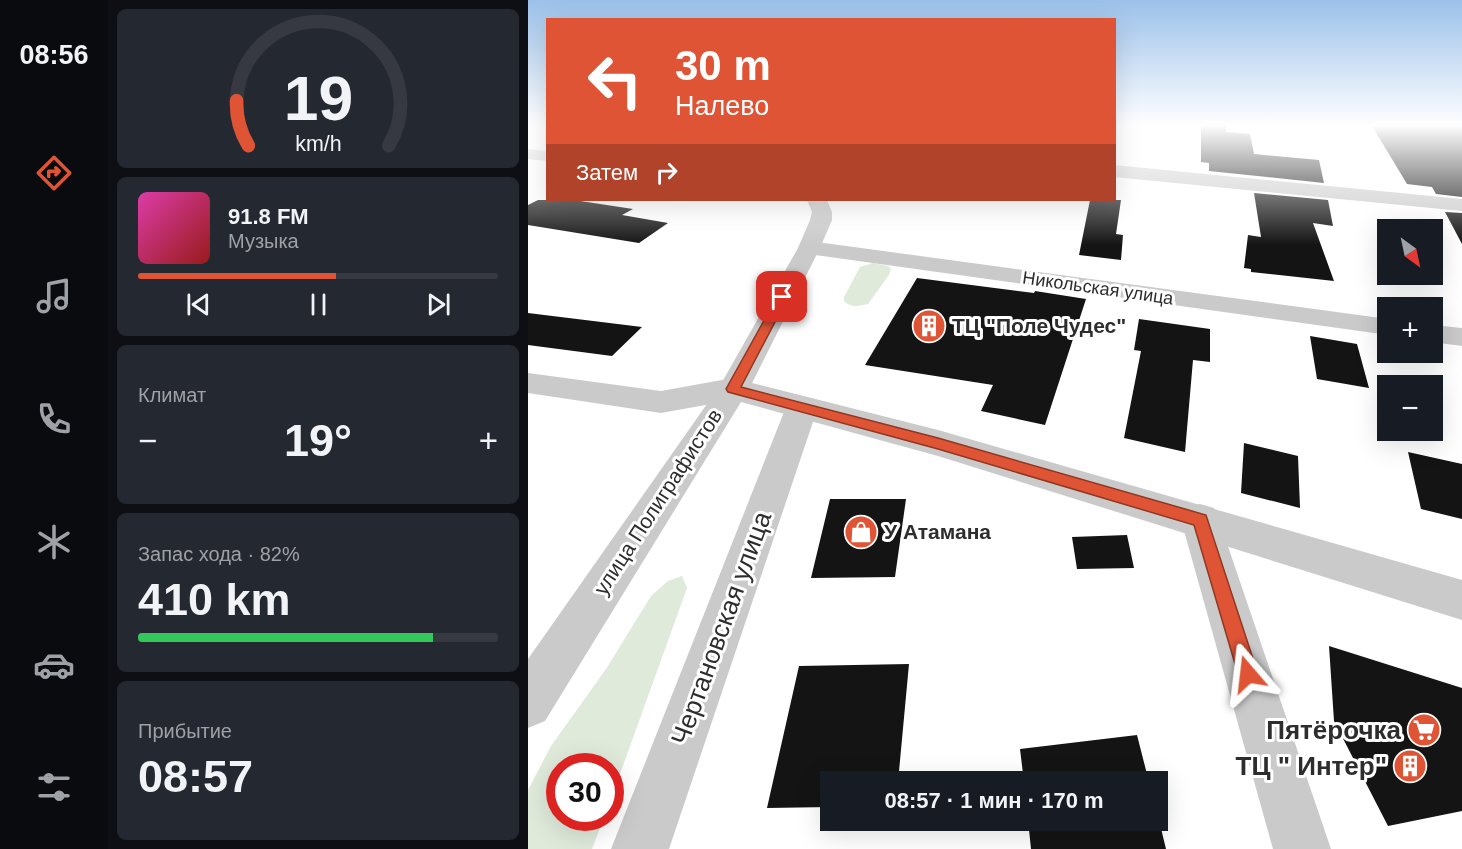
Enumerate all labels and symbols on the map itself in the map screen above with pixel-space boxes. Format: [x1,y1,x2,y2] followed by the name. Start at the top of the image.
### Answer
[1377,219,1443,285] north arrow
[1021,268,1176,309] street label: Никольская улица
[756,271,807,322] pin
[911,308,947,344] building icon: ТЦ "Поле Чудес"
[952,314,1126,337] place label: ТЦ "Поле Чудес"
[589,405,726,599] street label: улица Полиграфистов
[665,507,777,749] street label: Чертановская улица
[843,514,879,550] shop icon: У Атамана
[884,520,991,543] place label: У Атамана
[1216,642,1280,706] position arrow
[1406,712,1442,748] supermarket icon: Пятёрочка
[1266,715,1402,745] place label: Пятёрочка
[1392,748,1428,784] building icon: ТЦ " Интер"
[1236,751,1387,781] place label: ТЦ " Интер"
[546,753,624,831] speed limit sign: 30

